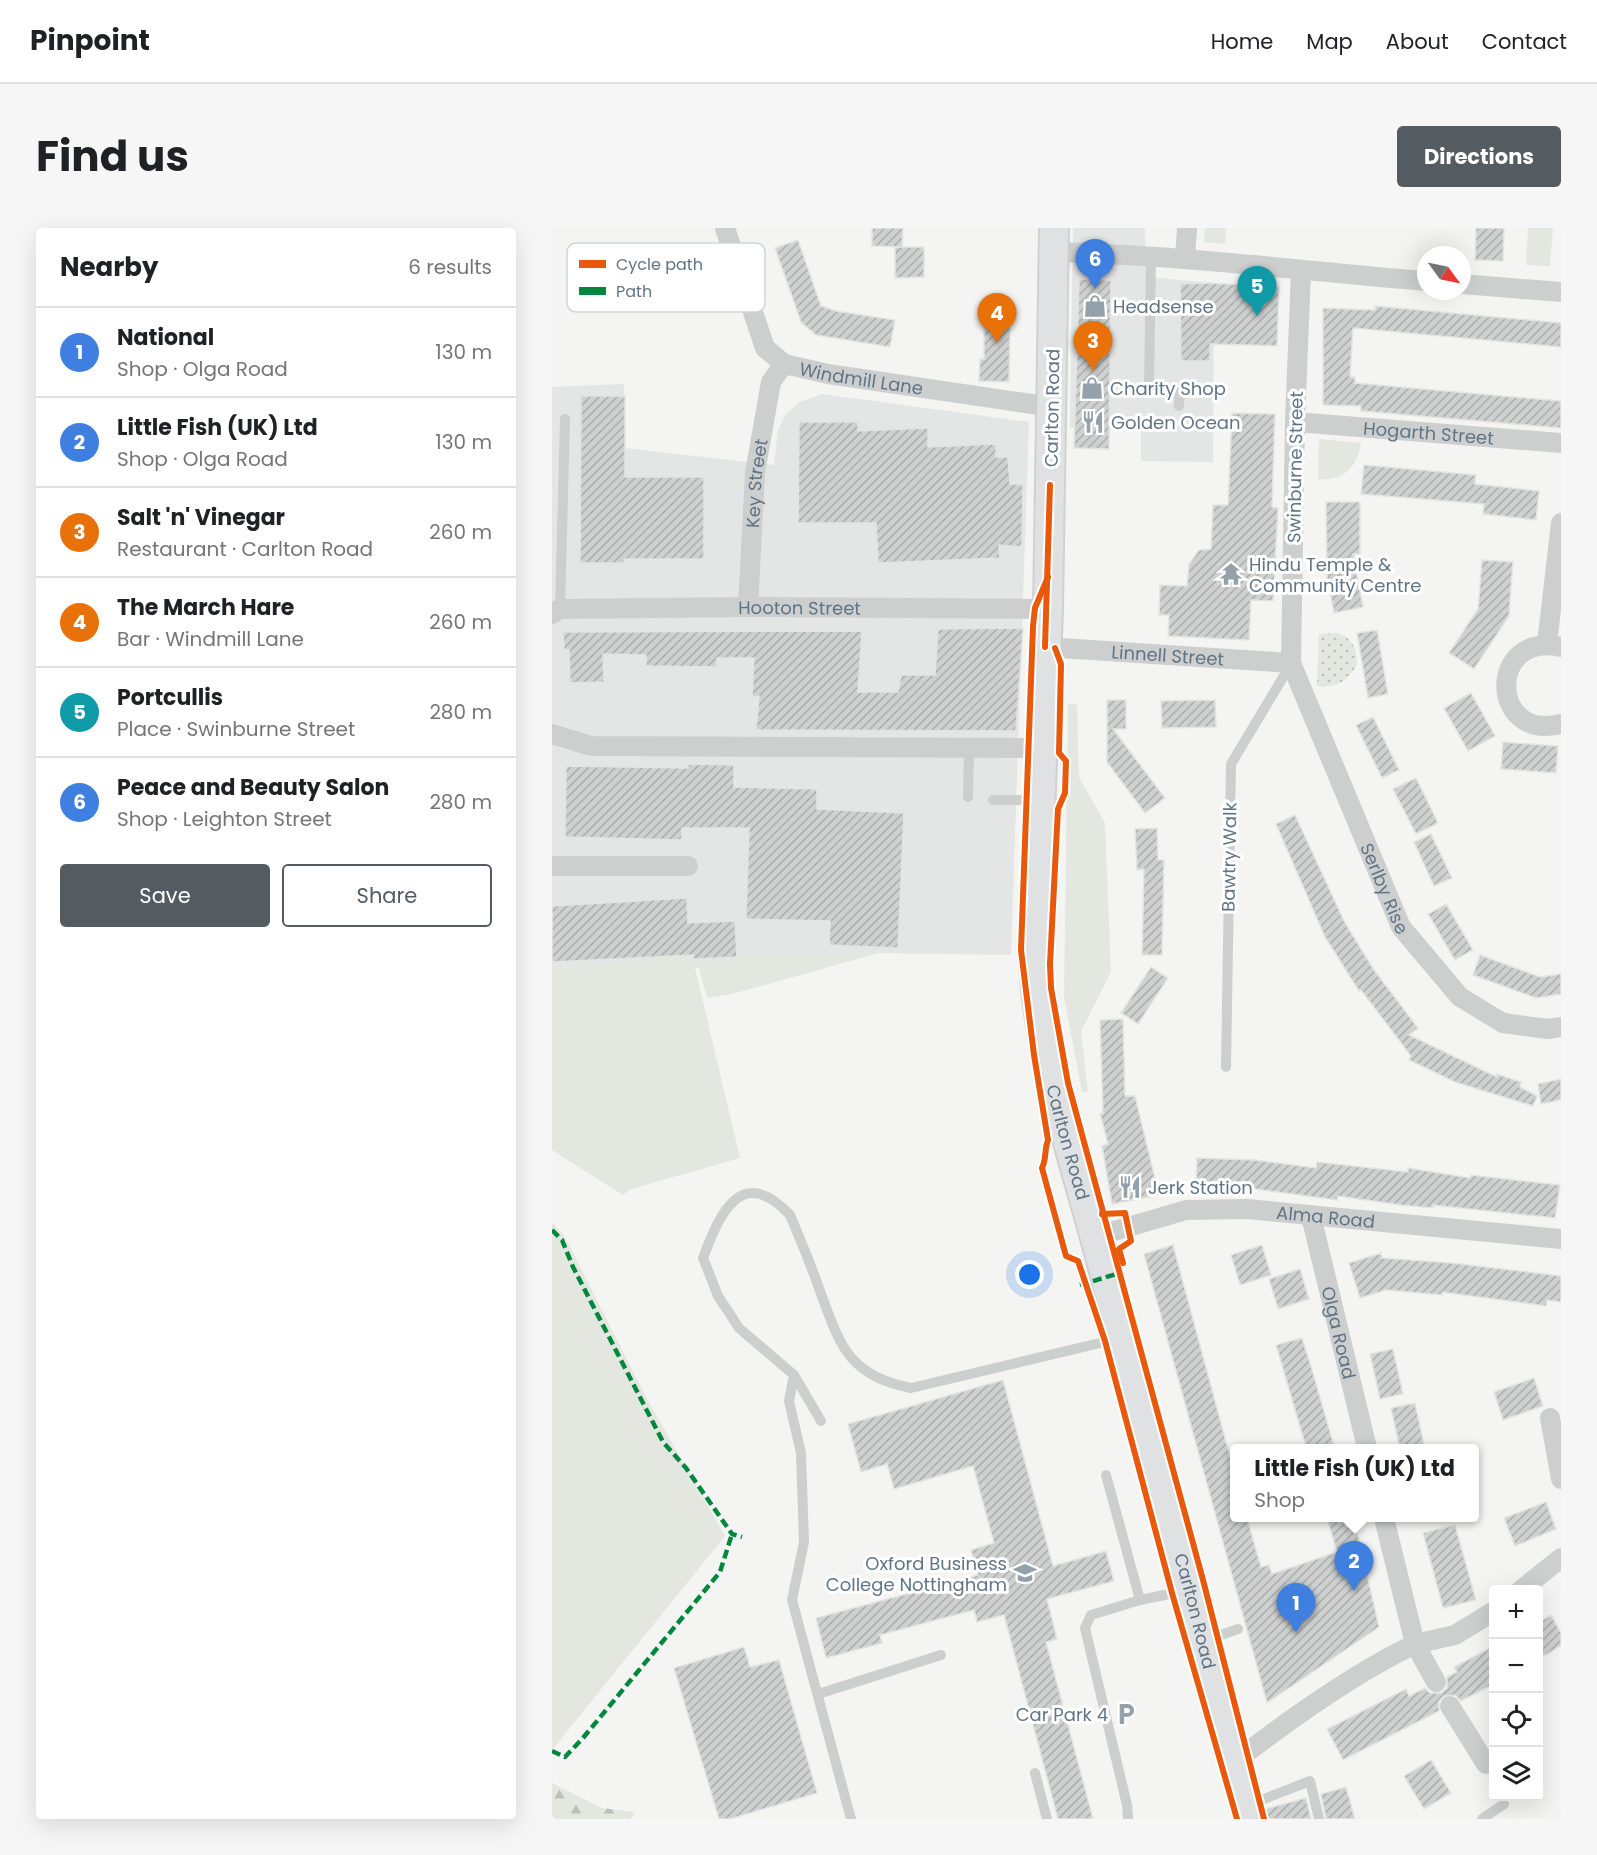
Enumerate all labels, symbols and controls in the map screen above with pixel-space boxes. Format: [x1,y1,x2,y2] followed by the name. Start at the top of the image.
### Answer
[30,21,150,60] text: Pinpoint
[1211,27,1273,56] text: Home
[1306,27,1353,56] text: Map
[1386,27,1449,56] text: About
[1482,27,1567,56] text: Contact
[1397,126,1561,187] button: Directions
[36,127,189,186] text: Find us
[1076,239,1114,289] pin: 6
[567,243,765,312] legend
[1417,246,1471,300] north arrow
[60,249,158,285] text: Nearby
[408,253,492,281] text: 6 results
[616,253,703,276] text: Cycle path
[1238,266,1276,316] pin: 5
[616,280,652,303] text: Path
[1082,293,1108,319] shop icon: Headsense
[978,294,1016,343] pin: 4
[1113,294,1214,319] place label: Headsense
[117,322,214,353] text: National
[1074,322,1112,371] pin: 3
[76,338,83,366] text: 1
[435,338,492,366] text: 130 m
[1038,349,1066,467] street label: Carlton Road
[117,355,288,383] text: Shop · Olga Road
[797,355,925,400] street label: Windmill Lane
[1079,375,1105,401] shop icon: Charity Shop
[1110,376,1226,401] place label: Charity Shop
[1281,391,1309,543] street label: Swinburne Street
[1080,409,1106,435] restaurant icon: Golden Ocean
[1111,410,1241,435] place label: Golden Ocean
[117,412,318,443] text: Little Fish (UK) Ltd
[1362,415,1495,450] street label: Hogarth Street
[74,428,85,456] text: 2
[435,428,492,456] text: 130 m
[740,437,773,529] street label: Key Street
[117,445,288,473] text: Shop · Olga Road
[117,502,285,533] text: Salt 'n' Vinegar
[73,518,86,546] text: 3
[429,518,492,546] text: 260 m
[117,535,373,563] text: Restaurant · Carlton Road
[1249,552,1421,598] place label: Hindu Temple & Community Centre
[1218,561,1244,587] temple icon: Hindu Temple & Community Centre
[117,592,294,623] text: The March Hare
[738,594,861,620] street label: Hooton Street
[73,608,86,636] text: 4
[429,608,492,636] text: 260 m
[117,625,304,653] text: Bar · Windmill Lane
[1111,639,1225,671] street label: Linnell Street
[117,682,223,713] text: Portcullis
[73,698,86,726] text: 5
[429,698,492,726] text: 280 m
[117,715,355,743] text: Place · Swinburne Street
[117,772,389,803] text: Peace and Beauty Salon
[73,788,86,816] text: 6
[429,788,492,816] text: 280 m
[1216,801,1242,912] street label: Bawtry Walk
[117,805,332,833] text: Shop · Leighton Street
[1355,839,1414,940] street label: Serlby Rise
[60,864,270,927] button: Save
[282,864,492,927] button: Share
[1041,1082,1096,1203] street label: Carlton Road
[1117,1174,1143,1200] restaurant icon: Jerk Station
[1148,1175,1253,1200] place label: Jerk Station
[1275,1199,1376,1234] street label: Alma Road
[1015,1260,1044,1289] your location
[1316,1284,1362,1382] street label: Olga Road
[1230,1444,1479,1522] popup
[1254,1453,1455,1484] text: Little Fish (UK) Ltd
[1254,1486,1305,1514] text: Shop
[1334,1542,1374,1591] pin: 2
[1169,1550,1222,1671] street label: Carlton Road
[826,1551,1007,1597] place label: Oxford Business College Nottingham
[1012,1560,1038,1586] school or university icon: Oxford Business College Nottingham
[1276,1584,1316,1633] pin: 1
[1489,1585,1543,1801] map controls
[1489,1585,1543,1639] button: +
[1489,1639,1543,1693] button: −
[1489,1693,1543,1747] button: locate
[1113,1701,1139,1727] parking icon: Car Park 4
[1016,1702,1108,1727] place label: Car Park 4
[1489,1747,1543,1801] button: layers

